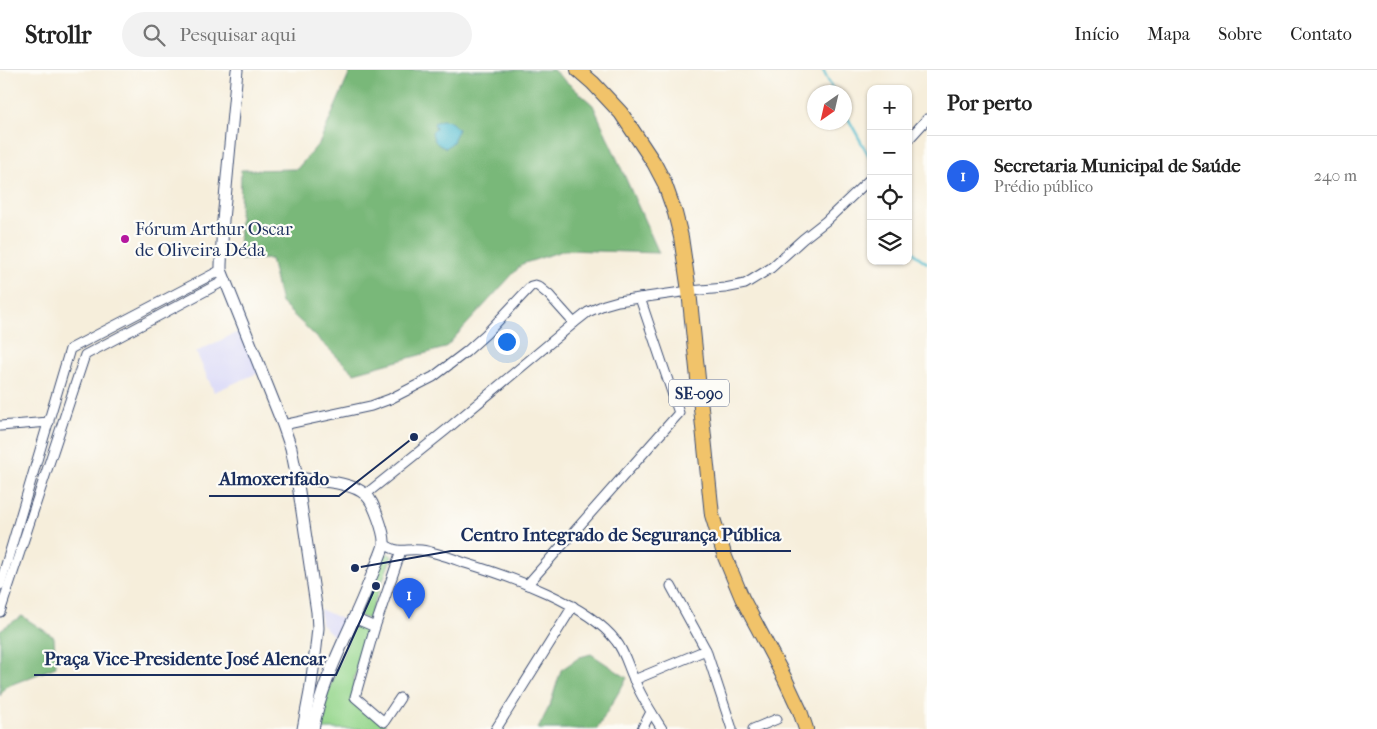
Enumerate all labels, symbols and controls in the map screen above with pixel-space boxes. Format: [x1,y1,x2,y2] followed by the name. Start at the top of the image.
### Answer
[122,12,472,57] search box
[25,21,92,49] text: Strollr
[140,21,168,49] icon: search
[180,24,296,46] text: Pesquisar aqui
[1074,24,1119,45] text: Início
[1147,24,1190,45] text: Mapa
[1218,24,1262,45] text: Sobre
[1290,24,1352,45] text: Contato
[807,85,852,130] north arrow
[867,85,912,265] map controls
[867,85,912,130] button: +
[947,91,1032,115] text: Por perto
[867,130,912,175] button: −
[994,155,1241,177] text: Secretaria Municipal de Saúde
[960,166,966,185] text: 1
[1314,166,1357,185] text: 240 m
[867,175,912,220] button: locate
[994,177,1093,196] text: Prédio público
[135,219,293,261] place label: Fórum Arthur Oscar de Oliveira Déda
[867,220,912,265] button: layers
[119,233,131,245] marker: Fórum Arthur Oscar de Oliveira Déda
[494,329,520,355] your location
[669,379,729,406] road number: SE-090
[209,462,339,496] callout: Almoxerifado
[218,468,329,490] text: Almoxerifado
[451,517,791,551] callout: Centro Integrado de Segurança Pública
[461,524,782,546] text: Centro Integrado de Segurança Pública
[393,578,425,619] pin: 1
[34,641,336,675] callout: Praça Vice-Presidente José Alencar
[44,648,327,670] text: Praça Vice-Presidente José Alencar

